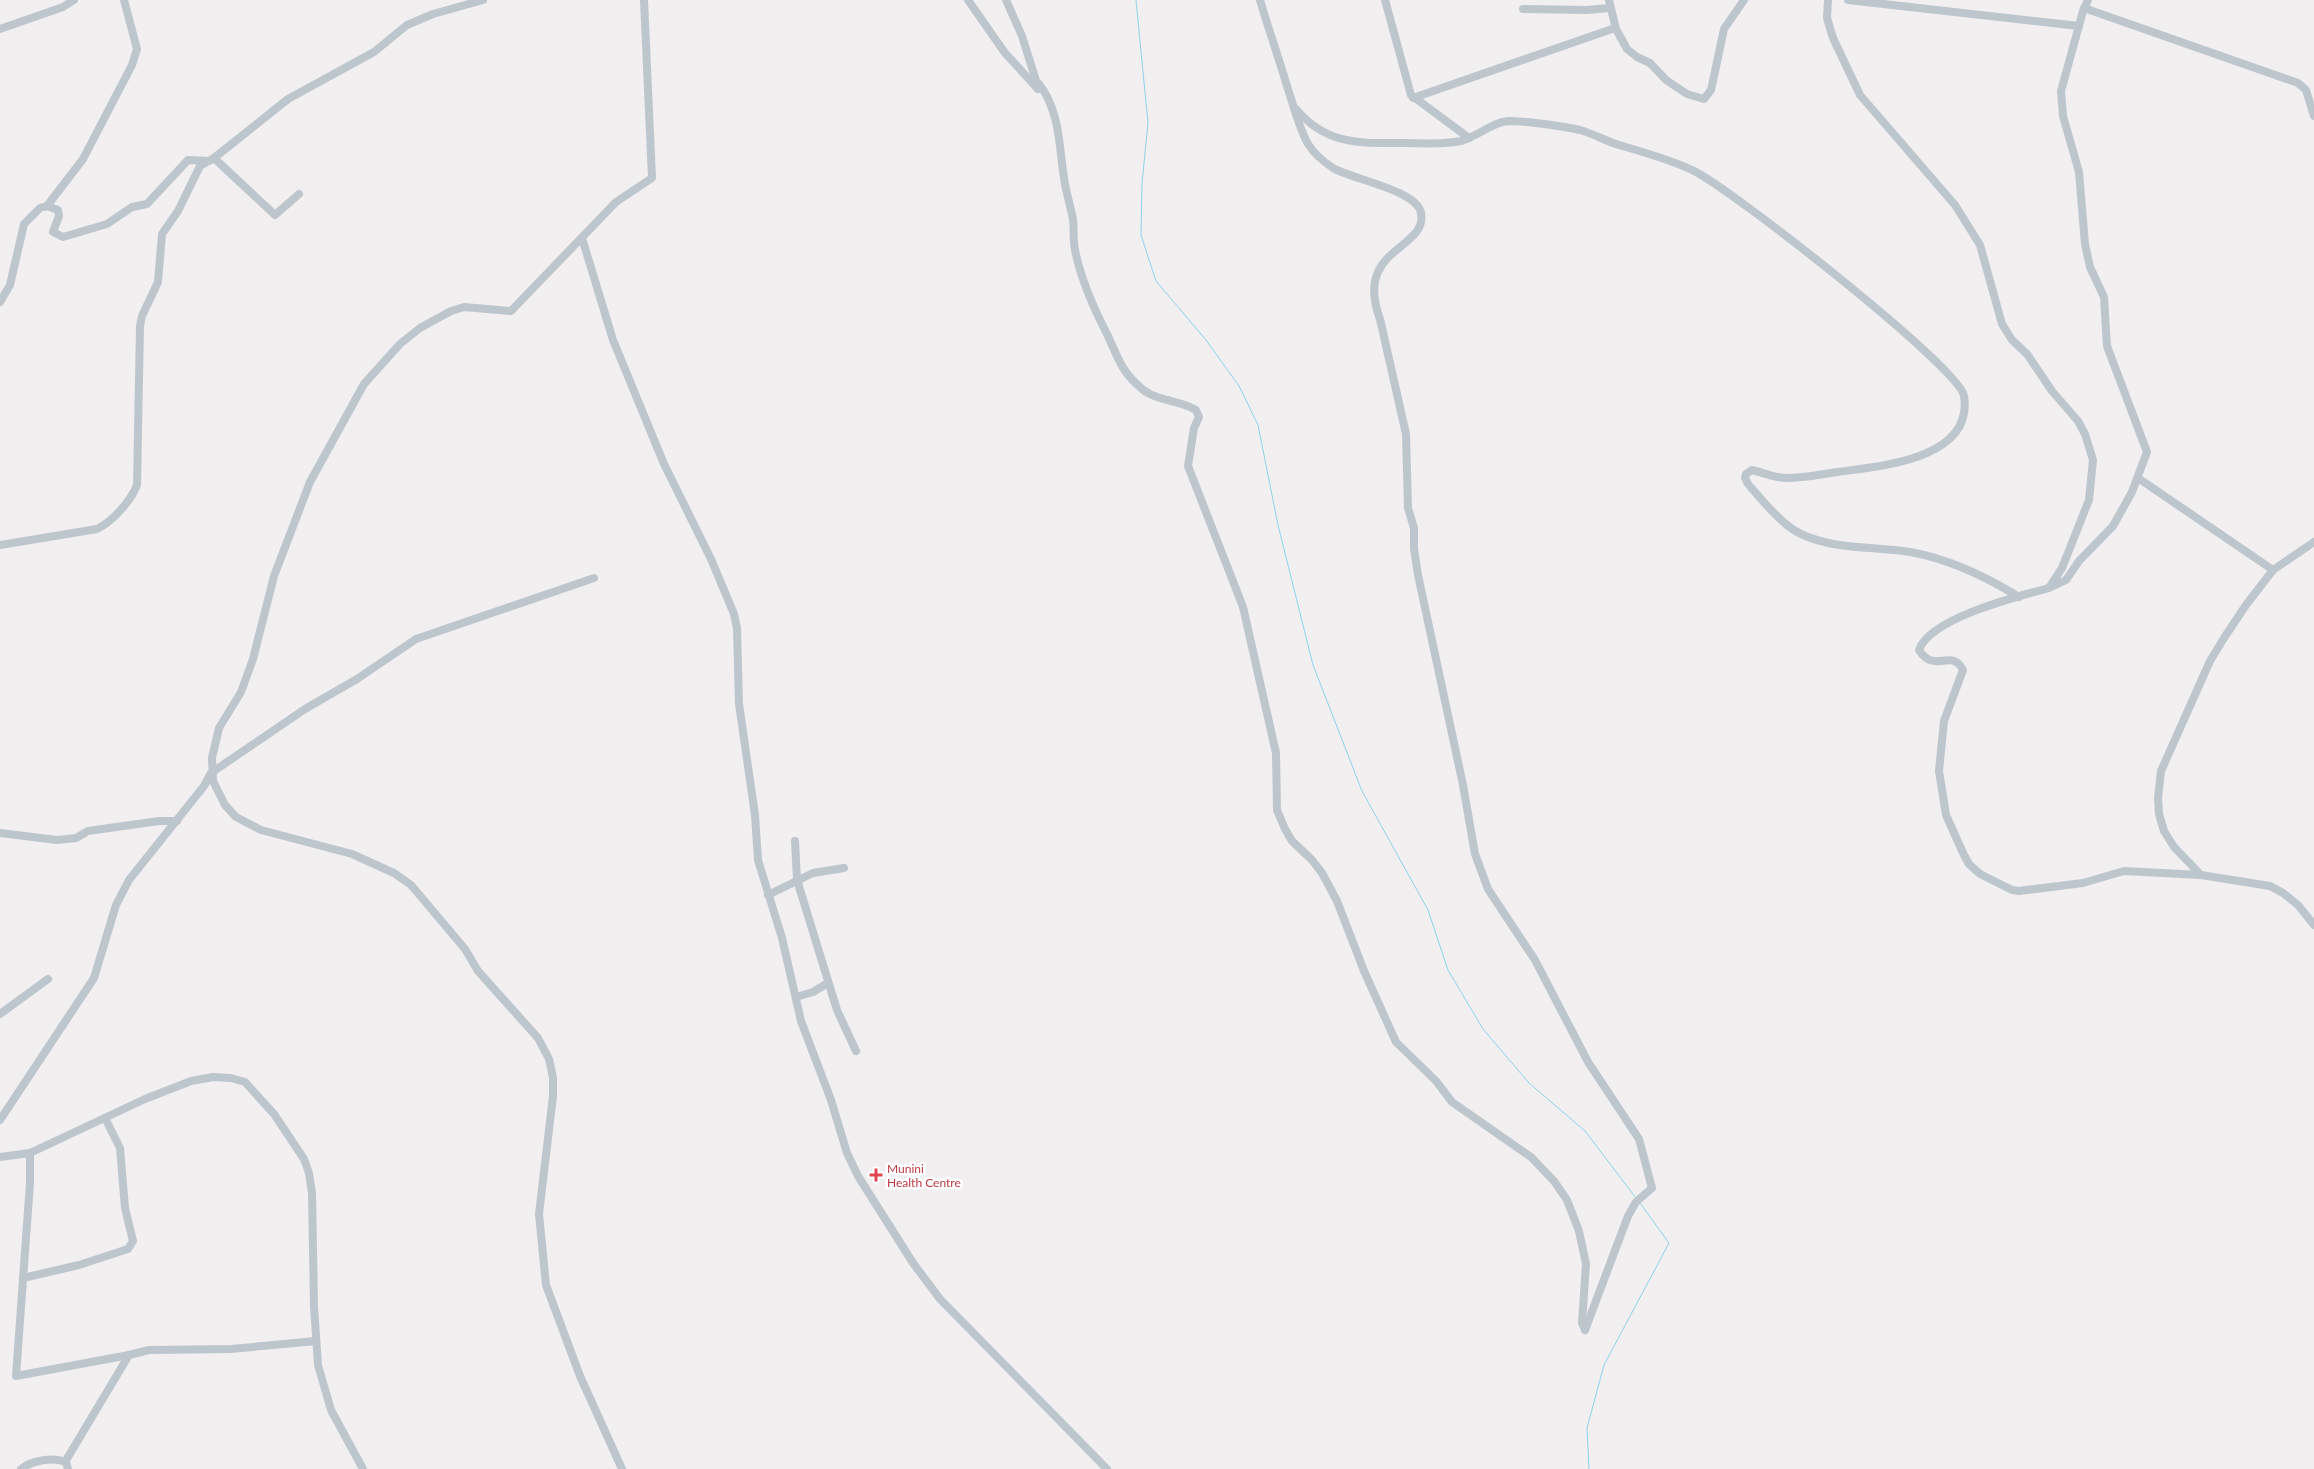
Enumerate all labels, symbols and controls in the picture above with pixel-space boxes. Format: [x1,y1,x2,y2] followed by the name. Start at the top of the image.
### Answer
[887,1161,961,1190] place label: Munini Health Centre
[869,1168,883,1182] marker: Munini Health Centre

